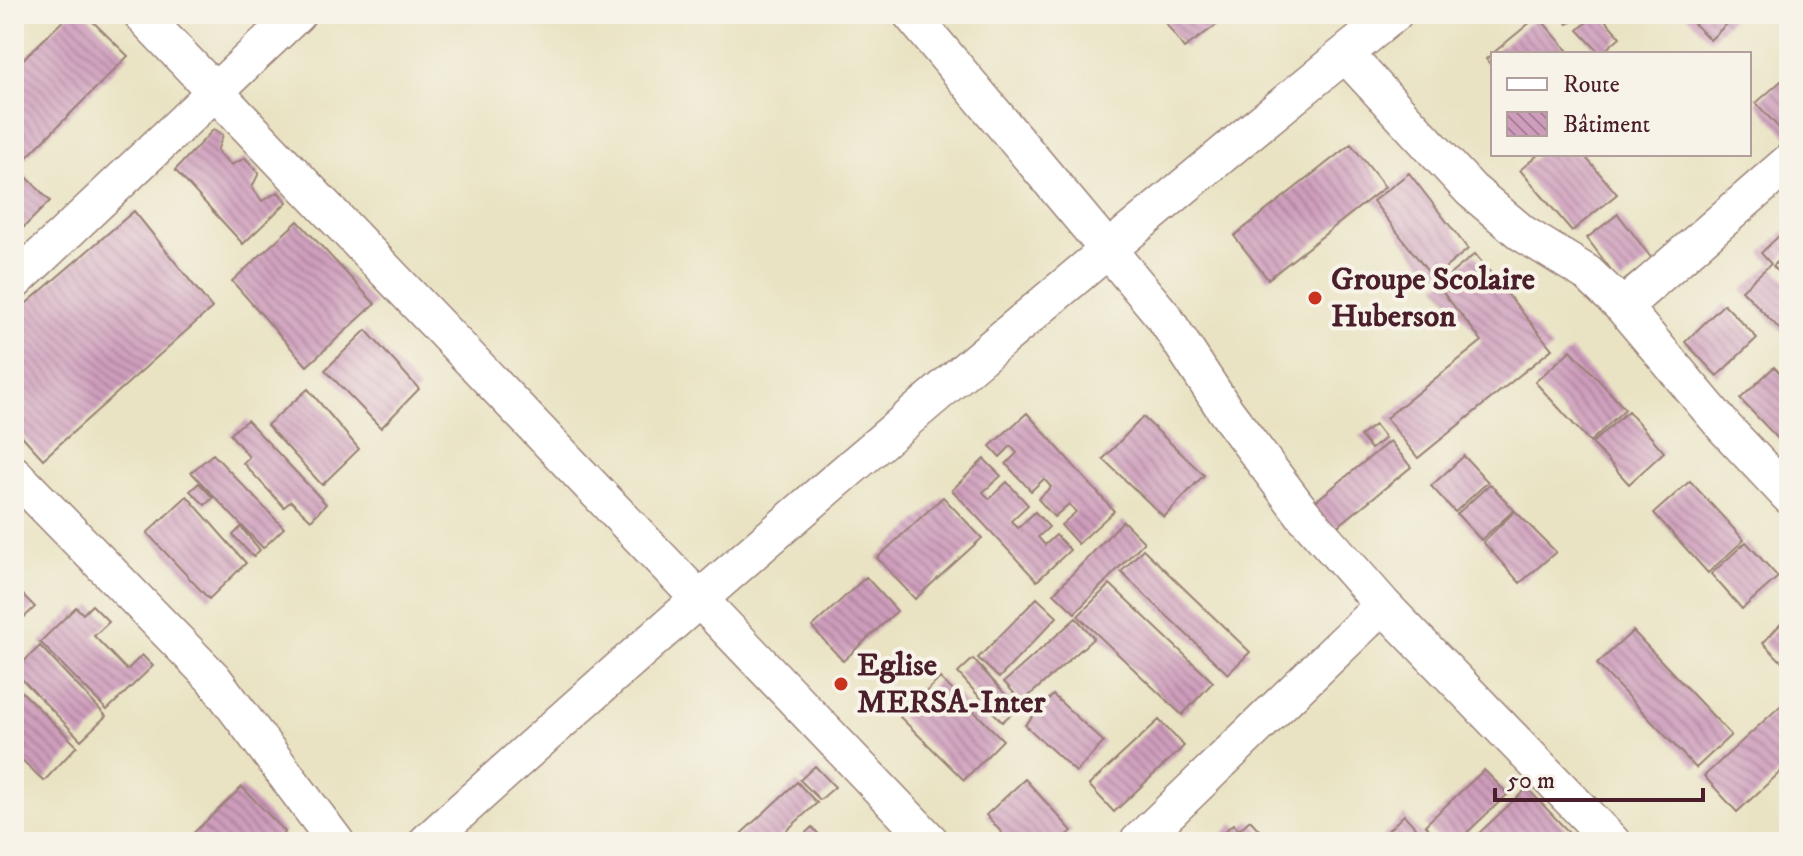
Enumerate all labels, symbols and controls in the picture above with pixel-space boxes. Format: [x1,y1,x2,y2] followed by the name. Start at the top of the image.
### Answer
[1491,52,1751,156] legend
[1563,70,1620,100] text: Route
[1563,110,1651,140] text: Bâtiment
[1331,260,1535,337] place label: Groupe Scolaire Huberson
[1306,289,1324,307] marker: Groupe Scolaire Huberson
[857,646,1047,723] place label: Eglise MERSA-Inter
[832,675,850,693] marker: Eglise MERSA-Inter
[1495,752,1703,802] scale bar
[1507,766,1555,796] text: 50 m

